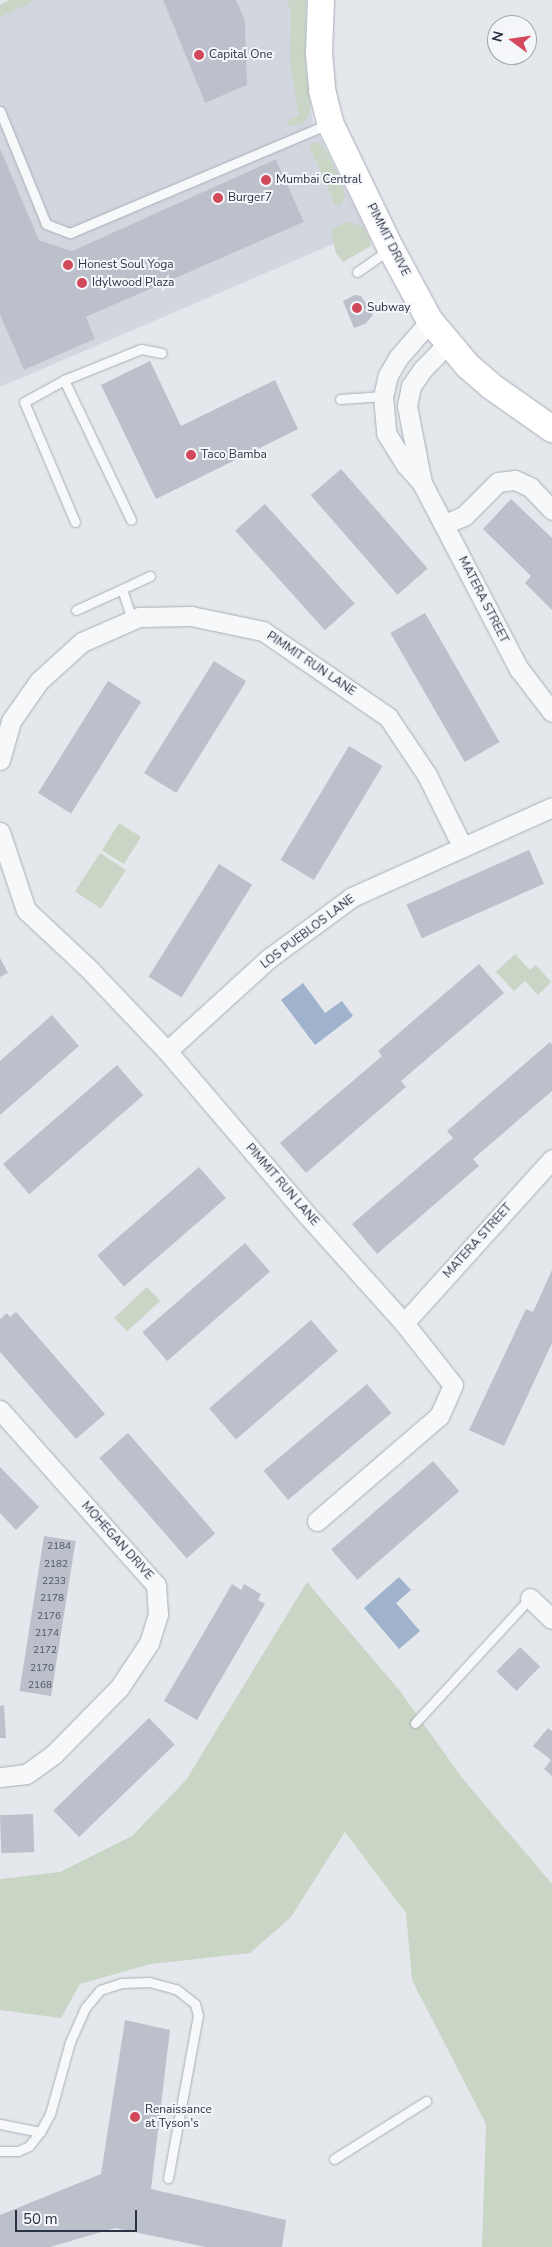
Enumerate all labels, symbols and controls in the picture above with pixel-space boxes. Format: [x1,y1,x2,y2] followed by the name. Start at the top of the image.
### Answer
[487,15,537,65] north arrow
[487,29,508,44] text: N
[209,48,273,62] place label: Capital One
[193,49,205,61] marker: Capital One
[276,173,362,187] place label: Mumbai Central
[260,174,272,186] marker: Mumbai Central
[228,191,272,205] place label: Burger7
[212,192,224,204] marker: Burger7
[363,201,413,279] street label: PIMMIT DRIVE
[78,258,174,272] place label: Honest Soul Yoga
[62,259,74,271] marker: Honest Soul Yoga
[92,276,174,290] place label: Idylwood Plaza
[76,277,88,289] marker: Idylwood Plaza
[367,301,410,315] place label: Subway
[351,302,363,314] marker: Subway
[201,448,267,462] place label: Taco Bamba
[185,449,197,461] marker: Taco Bamba
[455,554,511,646] street label: MATERA STREET
[264,629,358,699] street label: PIMMIT RUN LANE
[258,892,358,972] street label: LOS PUEBLOS LANE
[242,1141,322,1229] street label: PIMMIT RUN LANE
[441,1201,515,1281] street label: MATERA STREET
[78,1499,156,1583] street label: MOHEGAN DRIVE
[47,1541,71,1553] house number: 2184
[44,1559,68,1571] house number: 2182
[42,1576,66,1588] house number: 2233
[40,1593,64,1605] house number: 2178
[37,1611,61,1623] house number: 2176
[35,1628,59,1640] house number: 2174
[33,1645,57,1657] house number: 2172
[30,1663,54,1675] house number: 2170
[28,1680,52,1692] house number: 2168
[145,2103,212,2131] place label: Renaissance at Tyson's
[129,2111,141,2123] marker: Renaissance at Tyson's
[18,2200,140,2232] scale bar
[23,2209,58,2229] text: 50 m

